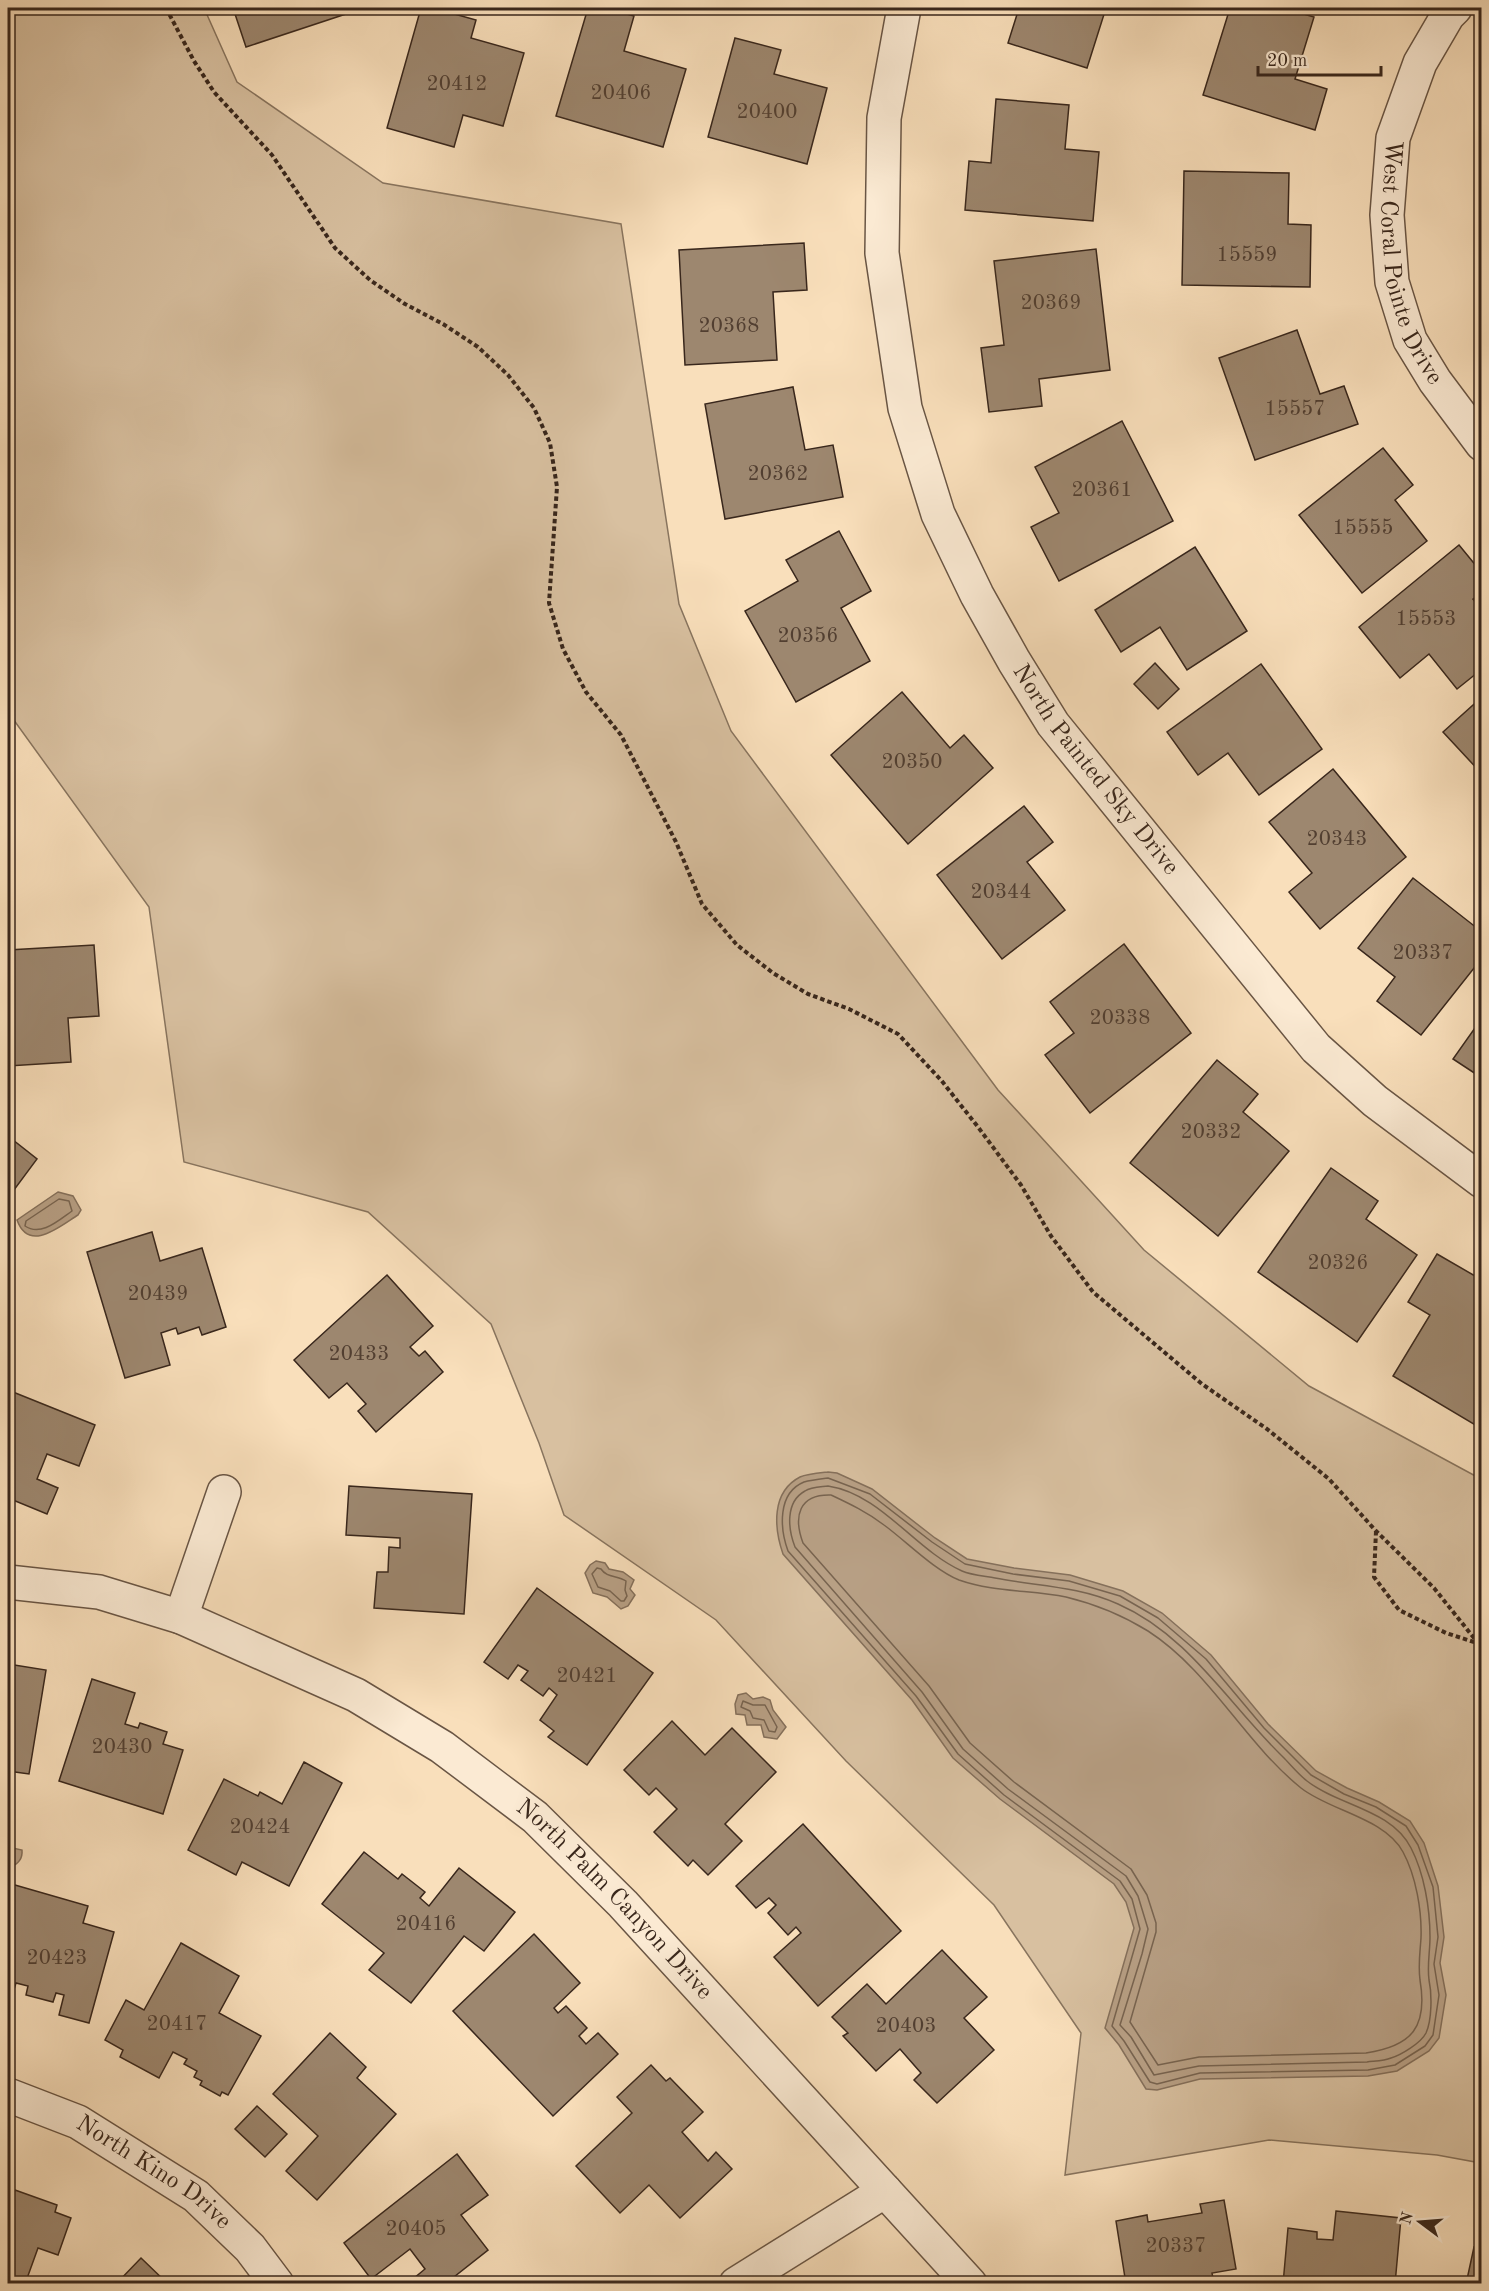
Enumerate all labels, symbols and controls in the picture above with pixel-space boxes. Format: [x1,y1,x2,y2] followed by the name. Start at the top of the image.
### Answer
[1258,39,1381,77] scale bar
[1267,52,1307,70] text: 20 m
[427,74,487,95] house number: 20412
[591,83,651,104] house number: 20406
[737,102,797,123] house number: 20400
[1375,139,1446,389] street label: West Coral Pointe Drive
[1217,245,1277,266] house number: 15559
[1021,293,1081,314] house number: 20369
[699,316,759,337] house number: 20368
[1265,399,1325,420] house number: 15557
[748,464,808,485] house number: 20362
[1072,480,1132,501] house number: 20361
[1333,518,1393,539] house number: 15555
[1396,609,1456,630] house number: 15553
[778,626,838,647] house number: 20356
[1007,660,1183,880] street label: North Painted Sky Drive
[882,752,942,773] house number: 20350
[1307,829,1367,850] house number: 20343
[971,882,1031,903] house number: 20344
[1393,943,1453,964] house number: 20337
[1090,1008,1150,1029] house number: 20338
[1181,1122,1241,1143] house number: 20332
[1308,1253,1368,1274] house number: 20326
[128,1284,188,1305] house number: 20439
[329,1344,389,1365] house number: 20433
[557,1666,617,1687] house number: 20421
[92,1737,152,1758] house number: 20430
[511,1795,716,2005] street label: North Palm Canyon Drive
[230,1817,290,1838] house number: 20424
[396,1914,456,1935] house number: 20416
[27,1948,87,1969] house number: 20423
[147,2014,207,2035] house number: 20417
[876,2016,936,2037] house number: 20403
[71,2112,235,2234] street label: North Kino Drive
[1390,2192,1450,2252] north arrow
[1398,2210,1417,2227] text: N
[386,2219,446,2240] house number: 20405
[1146,2236,1206,2257] house number: 20337

